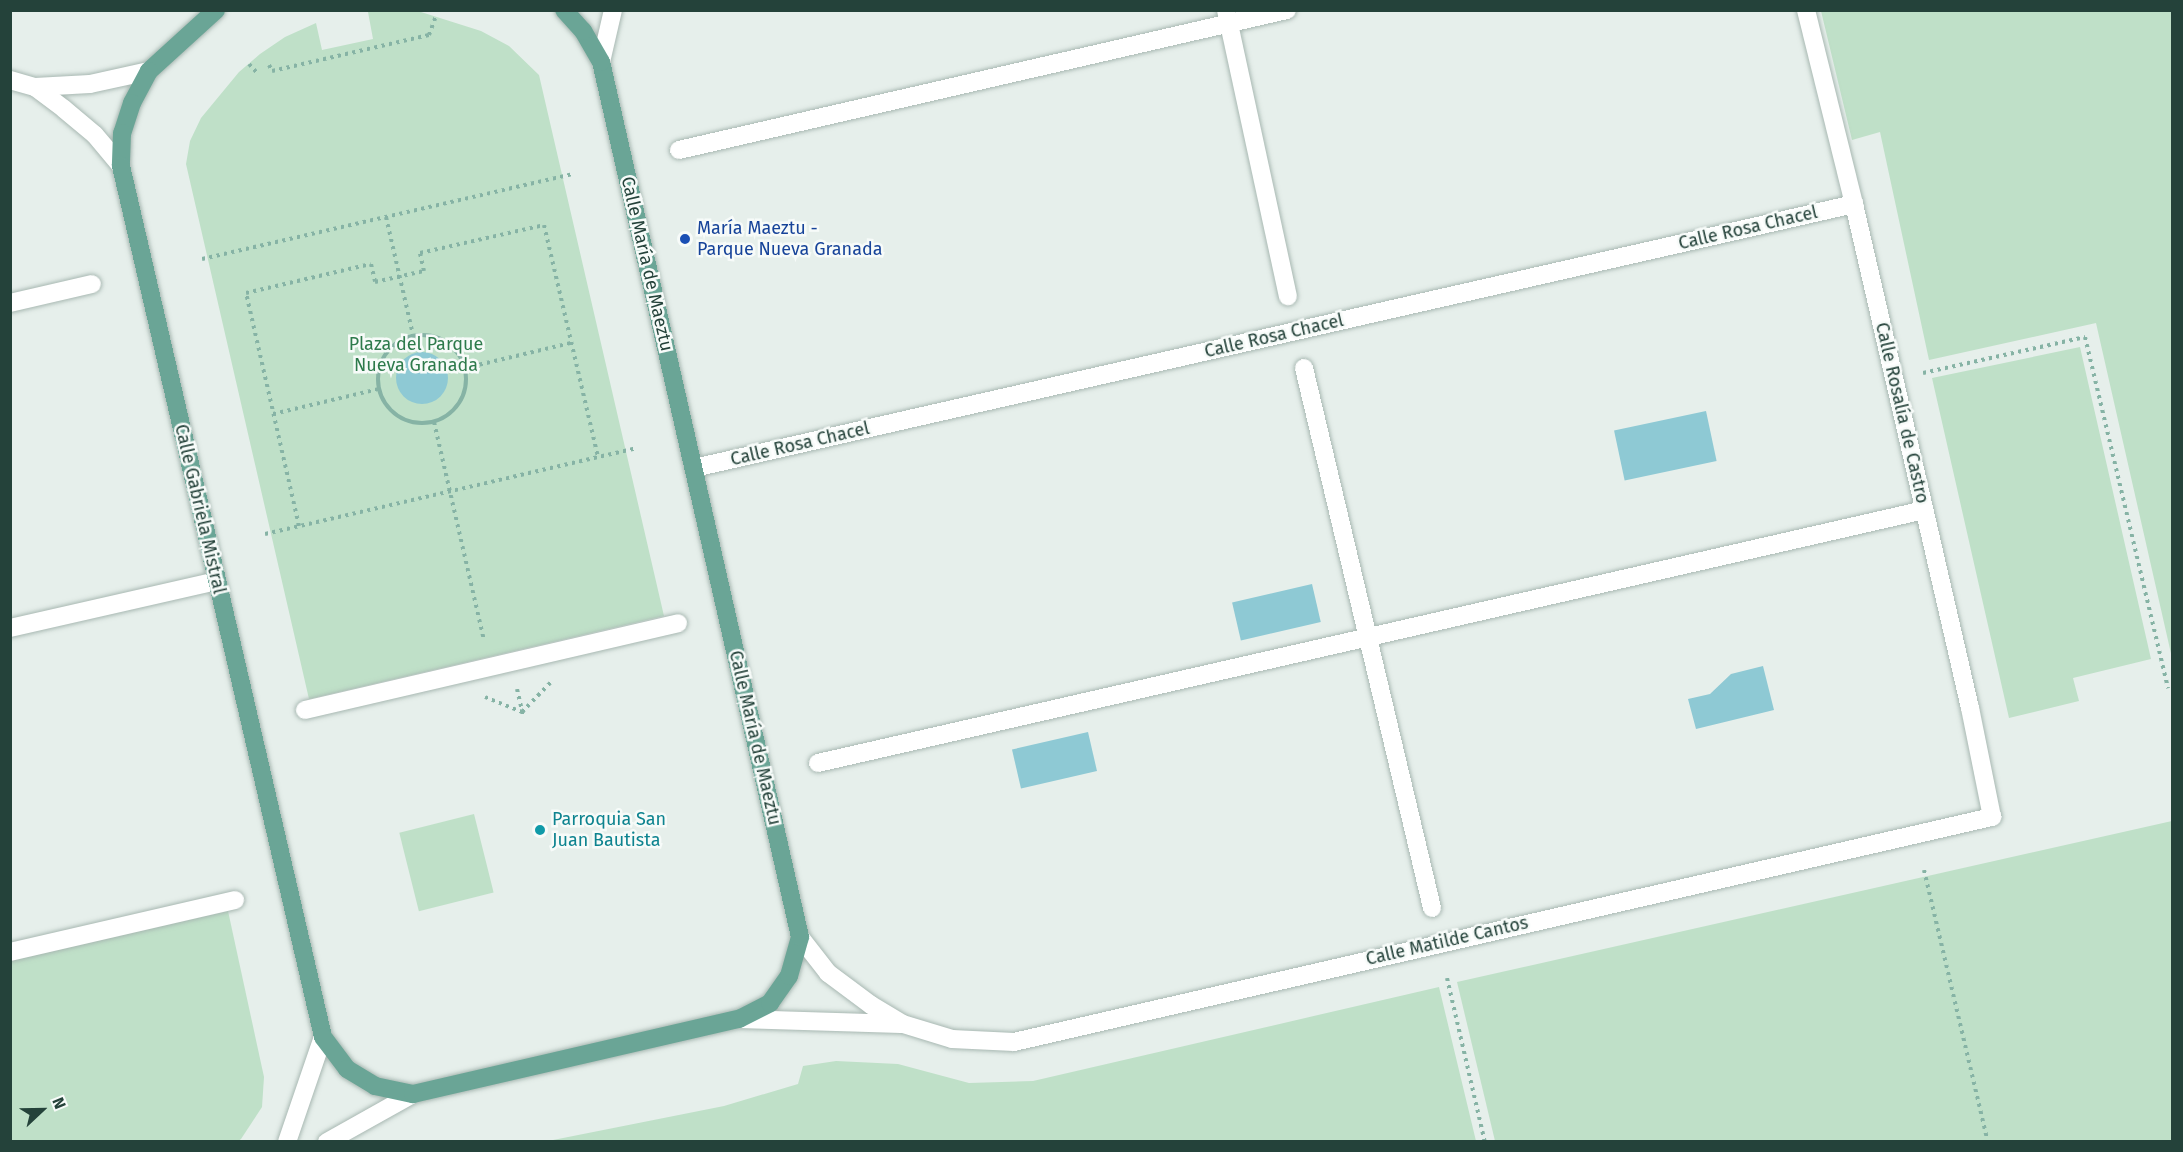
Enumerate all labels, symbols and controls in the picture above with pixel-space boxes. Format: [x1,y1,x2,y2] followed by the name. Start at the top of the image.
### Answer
[616,175,678,353] street label: Calle María de Maeztu
[1676,202,1820,254] street label: Calle Rosa Chacel
[697,218,882,260] place label: María Maeztu - Parque Nueva Granada
[678,232,692,246] marker: María Maeztu - Parque Nueva Granada
[1202,310,1346,362] street label: Calle Rosa Chacel
[1871,320,1933,506] street label: Calle Rosalía de Castro
[349,334,483,376] park label: Plaza del Parque Nueva Granada
[728,418,872,470] street label: Calle Rosa Chacel
[170,422,230,596] street label: Calle Gabriela Mistral
[724,649,786,827] street label: Calle María de Maeztu
[552,809,666,852] place label: Parroquia San Juan Bautista
[533,823,547,837] marker: Parroquia San Juan Bautista
[1364,912,1530,970] street label: Calle Matilde Cantos
[12,1080,72,1140] north arrow
[48,1095,70,1112] text: N

